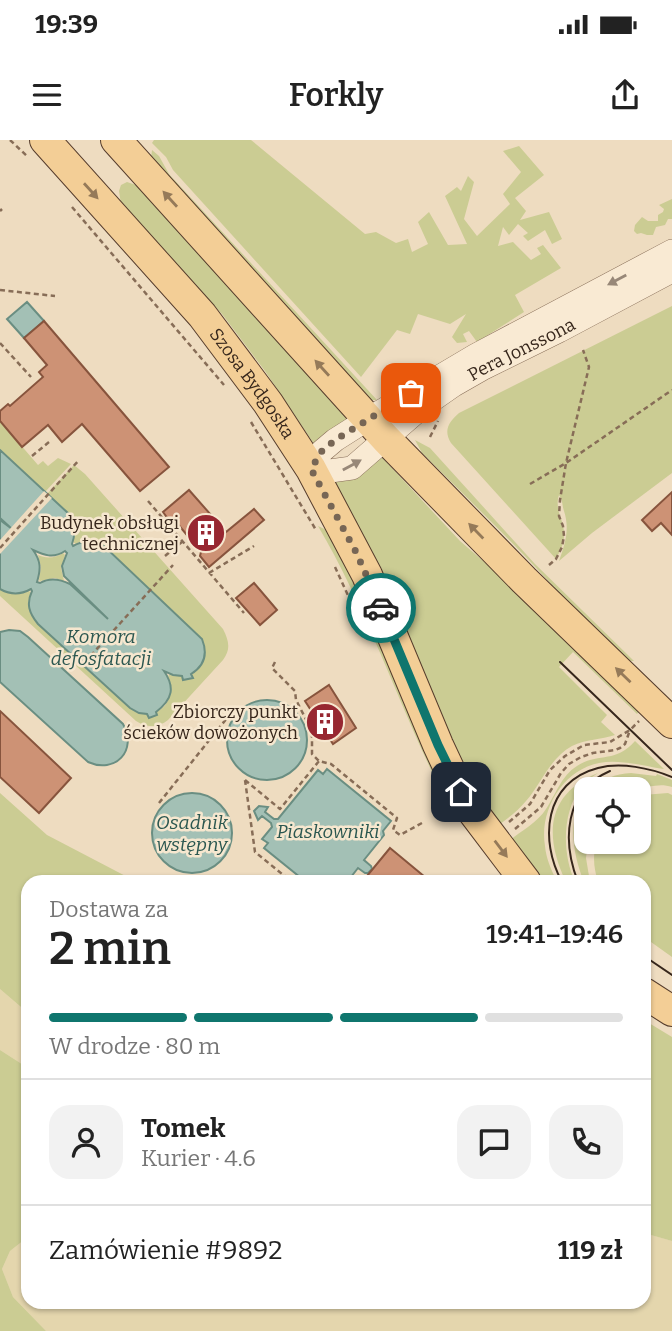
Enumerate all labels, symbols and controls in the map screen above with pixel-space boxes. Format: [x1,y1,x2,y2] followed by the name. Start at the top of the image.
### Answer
[35,9,98,40] text: 19:39
[28,76,66,114] icon: menu
[289,76,383,114] text: Forkly
[606,76,644,114] icon: share
[83,182,98,199] one-way arrow
[163,191,178,208] one-way arrow
[607,274,627,286] one-way arrow
[464,313,579,386] street label: Pera Jonssona
[205,324,299,443] street label: Szosa Bydgoska
[315,360,331,377] one-way arrow
[381,363,441,423] pin
[392,374,430,412] icon: bag
[343,459,363,471] one-way arrow
[40,512,179,555] place label: Budynek obsługi technicznej
[185,512,227,554] building icon: Budynek obsługi technicznej
[469,523,485,540] one-way arrow
[346,573,416,643] courier
[362,589,400,627] icon: car
[51,625,151,670] water label: Komora defosfatacji
[615,668,632,684] one-way arrow
[123,701,298,744] place label: Zbiorczy punkt ścieków dowożonych
[304,701,346,743] building icon: Zbiorczy punkt ścieków dowożonych
[431,762,491,822] pin
[442,773,480,811] icon: home
[574,777,651,854] map controls
[574,777,651,854] button: locate
[156,811,229,856] water label: Osadnik wstępny
[276,820,380,843] water label: Piaskowniki
[494,840,508,859] one-way arrow
[49,895,168,923] text: Dostawa za
[486,919,623,950] text: 19:41–19:46
[49,921,171,976] text: 2 min
[49,1032,220,1060] text: W drodze · 80 m
[49,1105,123,1179] button: person
[457,1105,531,1179] button: chat
[549,1105,623,1179] button: phone
[141,1113,225,1144] text: Tomek
[141,1144,256,1172] text: Kurier · 4.6
[49,1235,282,1266] text: Zamówienie #9892
[558,1235,623,1266] text: 119 zł

